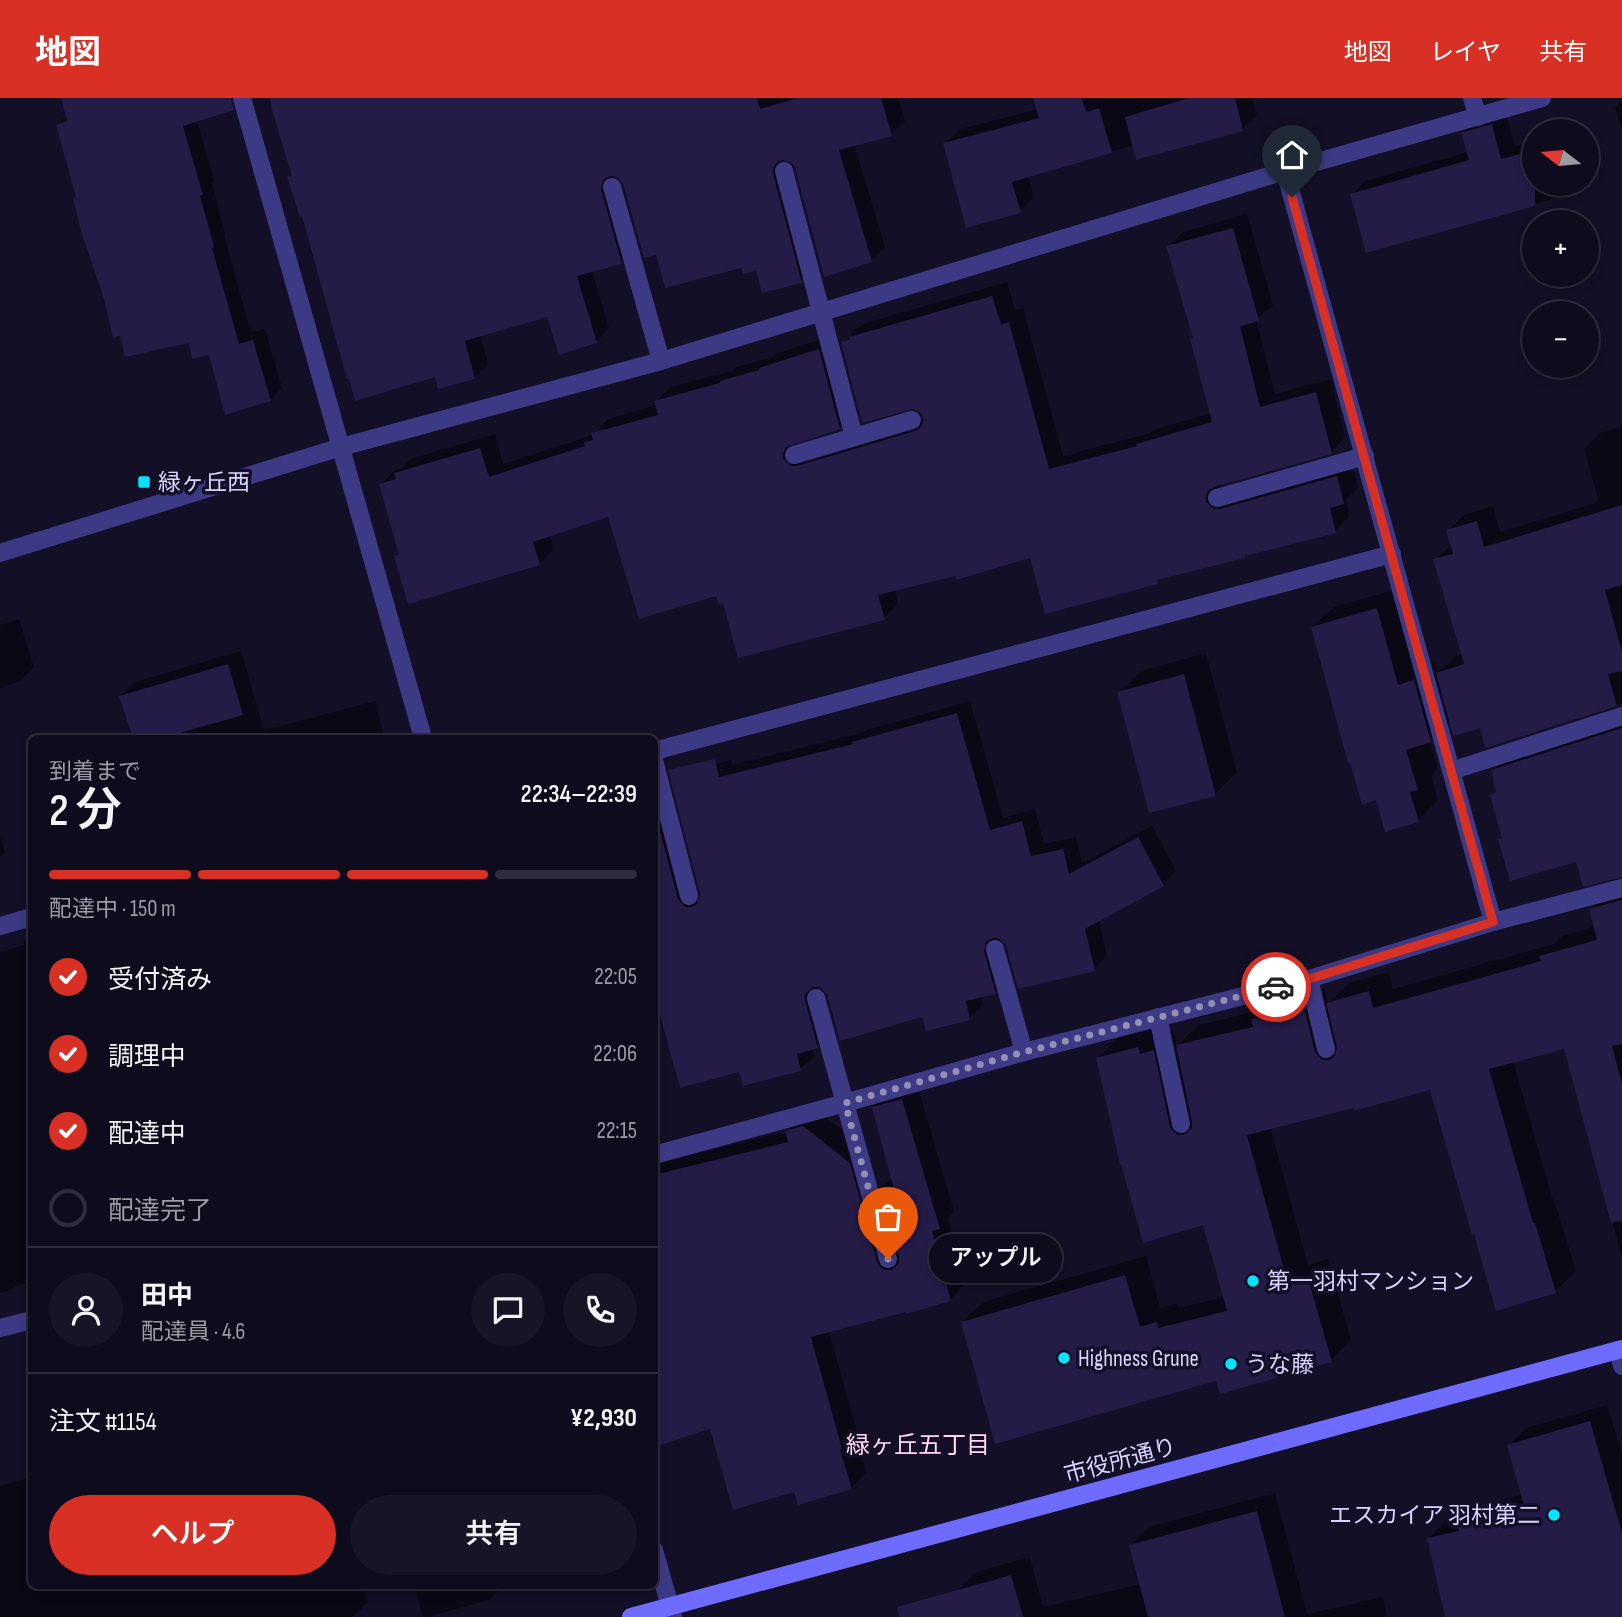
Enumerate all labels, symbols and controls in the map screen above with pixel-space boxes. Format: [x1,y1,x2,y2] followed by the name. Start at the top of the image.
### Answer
[35,33,101,73] text: 地図
[1344,38,1392,67] text: 地図
[1430,38,1501,67] text: レイヤ
[1539,38,1587,67] text: 共有
[1522,119,1600,196] north arrow
[1522,119,1599,378] map controls
[1262,125,1322,197] pin
[1273,136,1311,174] icon: home
[1522,210,1599,287] button: +
[1522,301,1599,378] button: −
[158,469,250,497] place label: 緑ヶ丘西
[136,474,152,490] marker: 緑ヶ丘西
[49,758,141,786] text: 到着まで
[521,779,637,810] text: 22:34–22:39
[49,784,122,839] text: 2 分
[49,895,176,923] text: 配達中 · 150 m
[1241,952,1311,1022] courier
[49,958,87,996] icon: check
[594,963,637,991] text: 22:05
[108,965,212,996] text: 受付済み
[1257,968,1295,1006] icon: car
[49,1035,87,1073] icon: check
[593,1040,637,1068] text: 22:06
[108,1042,186,1073] text: 調理中
[49,1112,87,1150] icon: check
[596,1117,637,1145] text: 22:15
[108,1119,186,1150] text: 配達中
[858,1187,918,1259] pin
[108,1196,212,1227] text: 配達完了
[869,1198,907,1236] icon: bag
[930,1234,1063,1284] callout: アップル
[950,1244,1042,1272] text: アップル
[1267,1268,1474,1296] place label: 第一羽村マンション
[49,1273,123,1347] button: person
[471,1273,545,1347] button: chat
[563,1273,637,1347] button: phone
[1245,1273,1261,1289] marker: 第一羽村マンション
[141,1281,193,1312] text: 田中
[141,1318,245,1346] text: 配達員 · 4.6
[1078,1345,1199,1373] place label: Highness Grune
[1056,1350,1072,1366] marker: Highness Grune
[1245,1351,1314,1379] place label: うな藤
[1223,1356,1239,1372] marker: うな藤
[570,1403,637,1434] text: ¥2,930
[49,1407,157,1438] text: 注文 #1154
[846,1431,990,1460] district label: 緑ヶ丘五丁目
[1061,1433,1179,1489] street label: 市役所通り
[49,1495,336,1575] button: ヘルプ
[350,1495,637,1575] button: 共有
[1329,1502,1540,1530] place label: エスカイア 羽村第二
[1546,1507,1562,1523] marker: エスカイア 羽村第二

